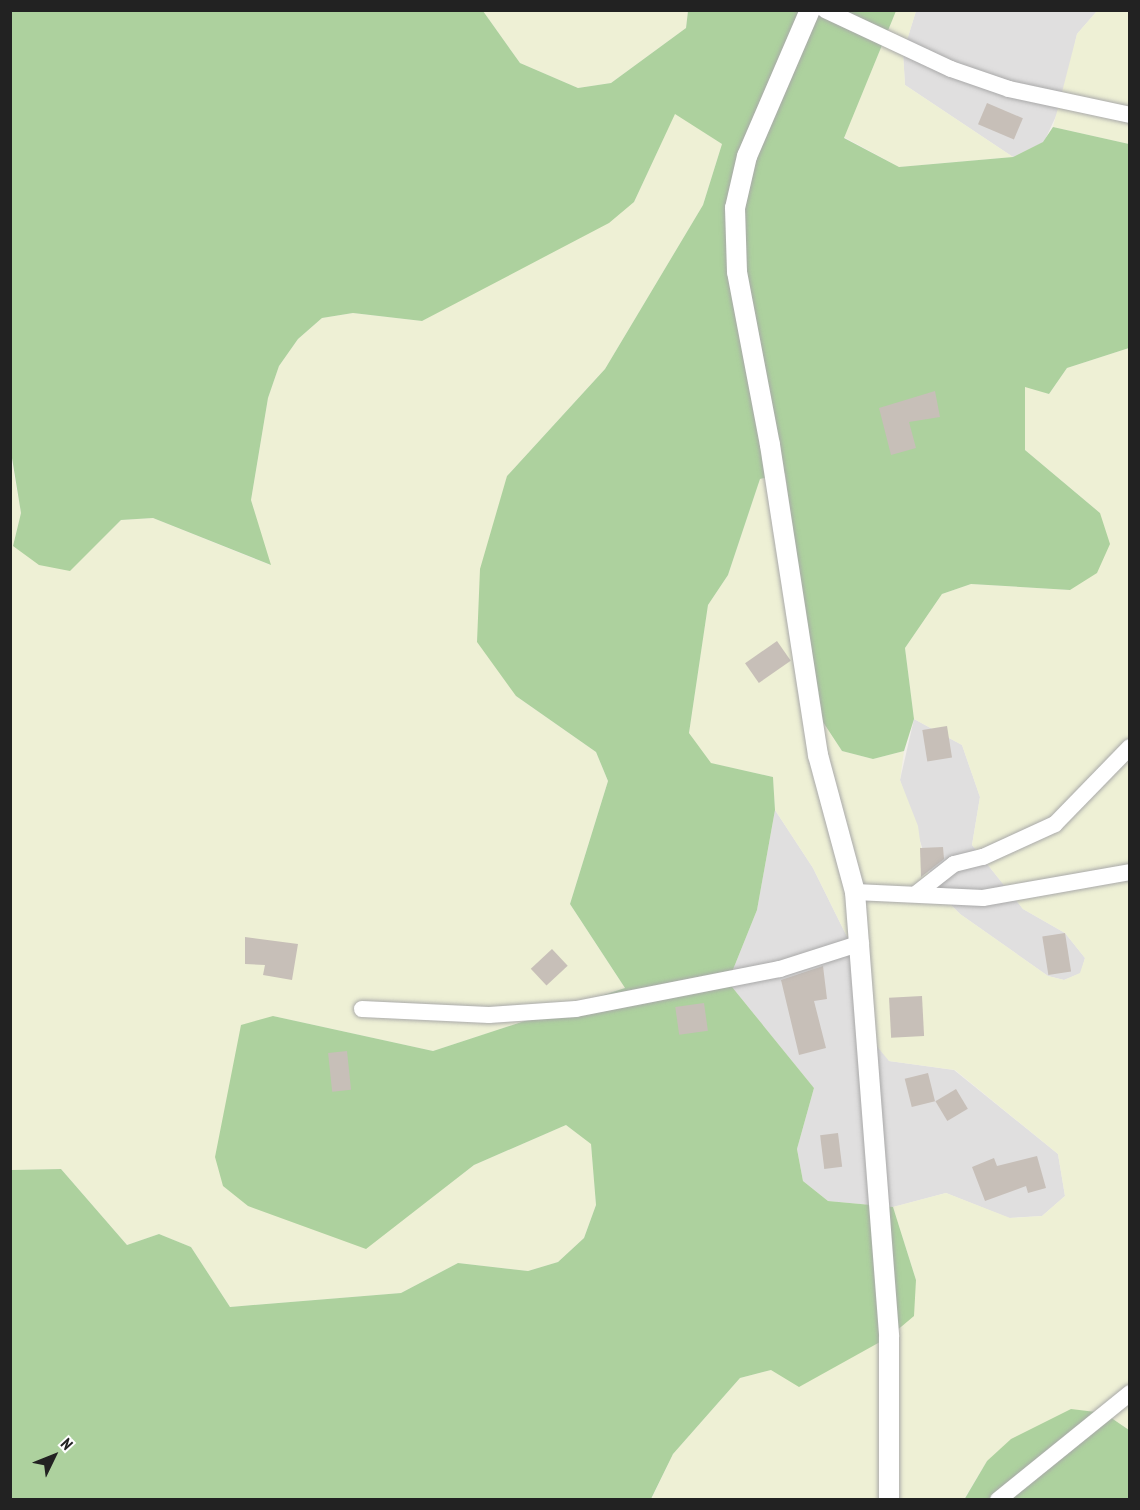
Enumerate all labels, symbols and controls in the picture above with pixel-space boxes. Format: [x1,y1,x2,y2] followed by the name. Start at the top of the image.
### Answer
[24,1426,84,1486] north arrow
[57,1434,77,1454] text: N

